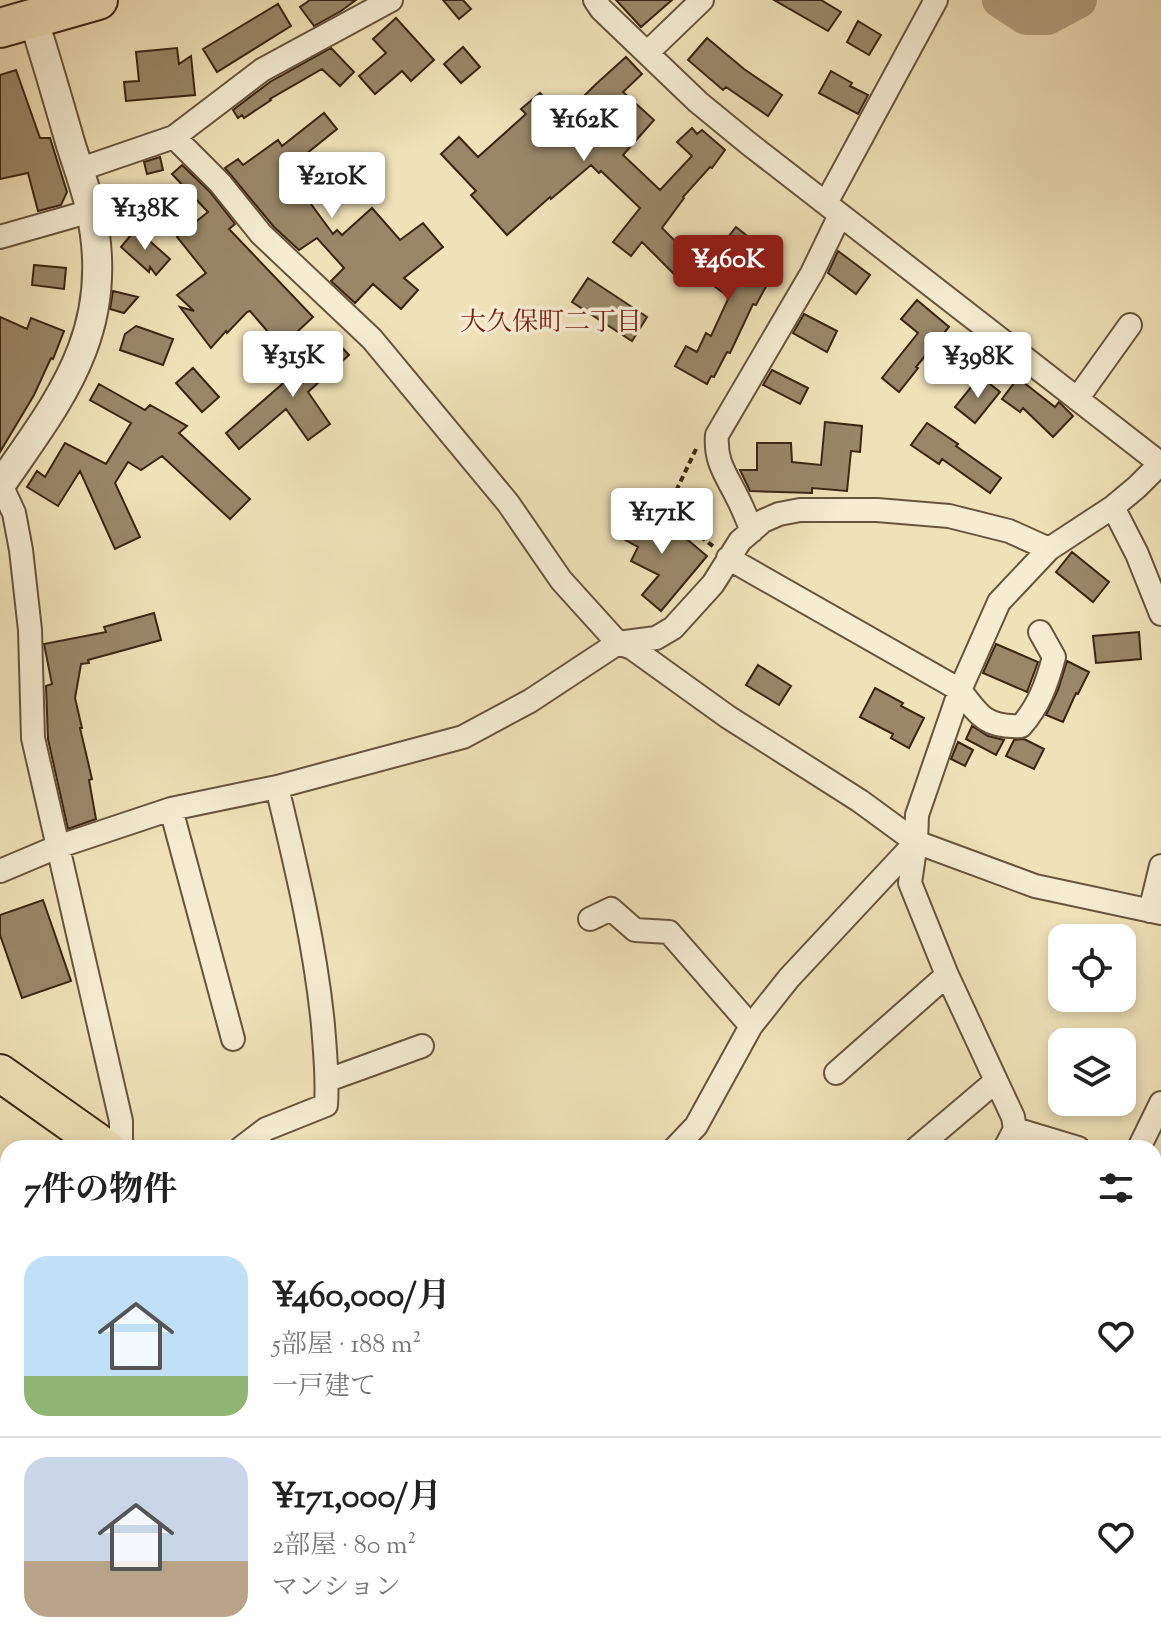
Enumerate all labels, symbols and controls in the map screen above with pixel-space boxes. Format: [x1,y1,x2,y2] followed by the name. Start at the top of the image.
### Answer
[528,95,640,163] pin: ¥162K
[549,102,619,139] text: ¥162K
[276,152,388,220] pin: ¥210K
[297,159,367,196] text: ¥210K
[89,184,201,252] pin: ¥138K
[111,191,179,228] text: ¥138K
[672,235,784,303] pin: ¥460K
[691,242,765,279] text: ¥460K
[460,305,642,342] district label: 大久保町二丁目
[237,331,349,399] pin: ¥315K
[922,332,1034,400] pin: ¥398K
[261,338,325,375] text: ¥315K
[942,339,1014,376] text: ¥398K
[606,488,718,556] pin: ¥171K
[629,495,695,532] text: ¥171K
[1048,924,1136,1116] map controls
[1048,924,1136,1012] button: locate
[1048,1028,1136,1116] button: layers
[1094,1166,1138,1210] icon: filters
[24,1167,177,1216] text: 7件の物件
[272,1273,451,1322] text: ¥460,000/月
[88,1288,184,1384] icon: home
[1094,1314,1138,1358] icon: heart
[272,1327,421,1364] text: 5部屋 · 188 m²
[272,1369,376,1406] text: 一戸建て
[272,1474,442,1523] text: ¥171,000/月
[88,1489,184,1585] icon: home
[1094,1515,1138,1559] icon: heart
[272,1528,416,1565] text: 2部屋 · 80 m²
[272,1570,401,1607] text: マンション

